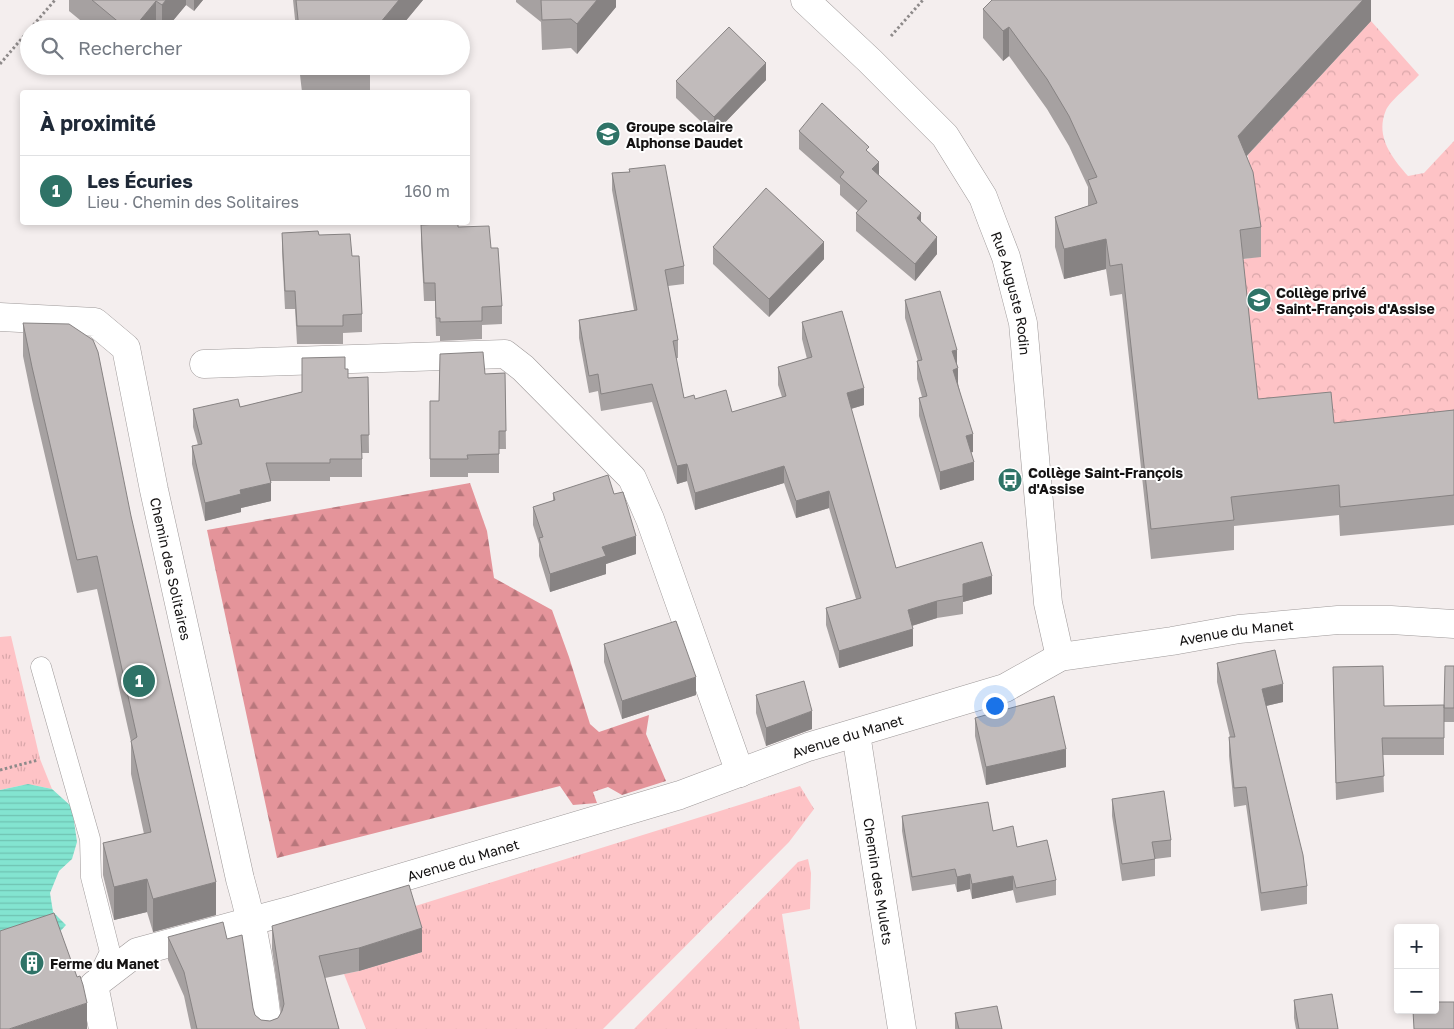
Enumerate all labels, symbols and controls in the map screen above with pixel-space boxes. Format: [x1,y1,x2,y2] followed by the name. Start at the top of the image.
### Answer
[20,20,470,75] search box
[38,34,66,62] icon: search
[78,36,183,59] text: Rechercher
[40,110,156,136] text: À proximité
[626,118,743,151] place label: Groupe scolaire Alphonse Daudet
[595,121,621,147] school or university icon: Groupe scolaire Alphonse Daudet
[87,169,193,192] text: Les Écuries
[52,181,60,201] text: 1
[404,181,450,201] text: 160 m
[87,192,299,212] text: Lieu · Chemin des Solitaires
[988,229,1034,356] street label: Rue Auguste Rodin
[1276,284,1435,317] place label: Collège privé Saint-François d'Assise
[1246,287,1272,313] school or university icon: Collège privé Saint-François d'Assise
[1028,464,1183,497] place label: Collège Saint-François d'Assise
[997,467,1023,493] bus stop icon: Collège Saint-François d'Assise
[147,496,195,642] street label: Chemin des Solitaires
[1177,616,1294,648] street label: Avenue du Manet
[123,662,155,700] pin: 1
[982,693,1008,719] your location
[789,710,905,761] street label: Avenue du Manet
[861,817,897,946] street label: Chemin des Mulets
[405,835,521,884] street label: Avenue du Manet
[1394,924,1439,1014] map controls
[1394,924,1439,969] button: +
[19,950,45,976] building icon: Ferme du Manet
[50,955,160,972] place label: Ferme du Manet
[1394,969,1439,1014] button: −

